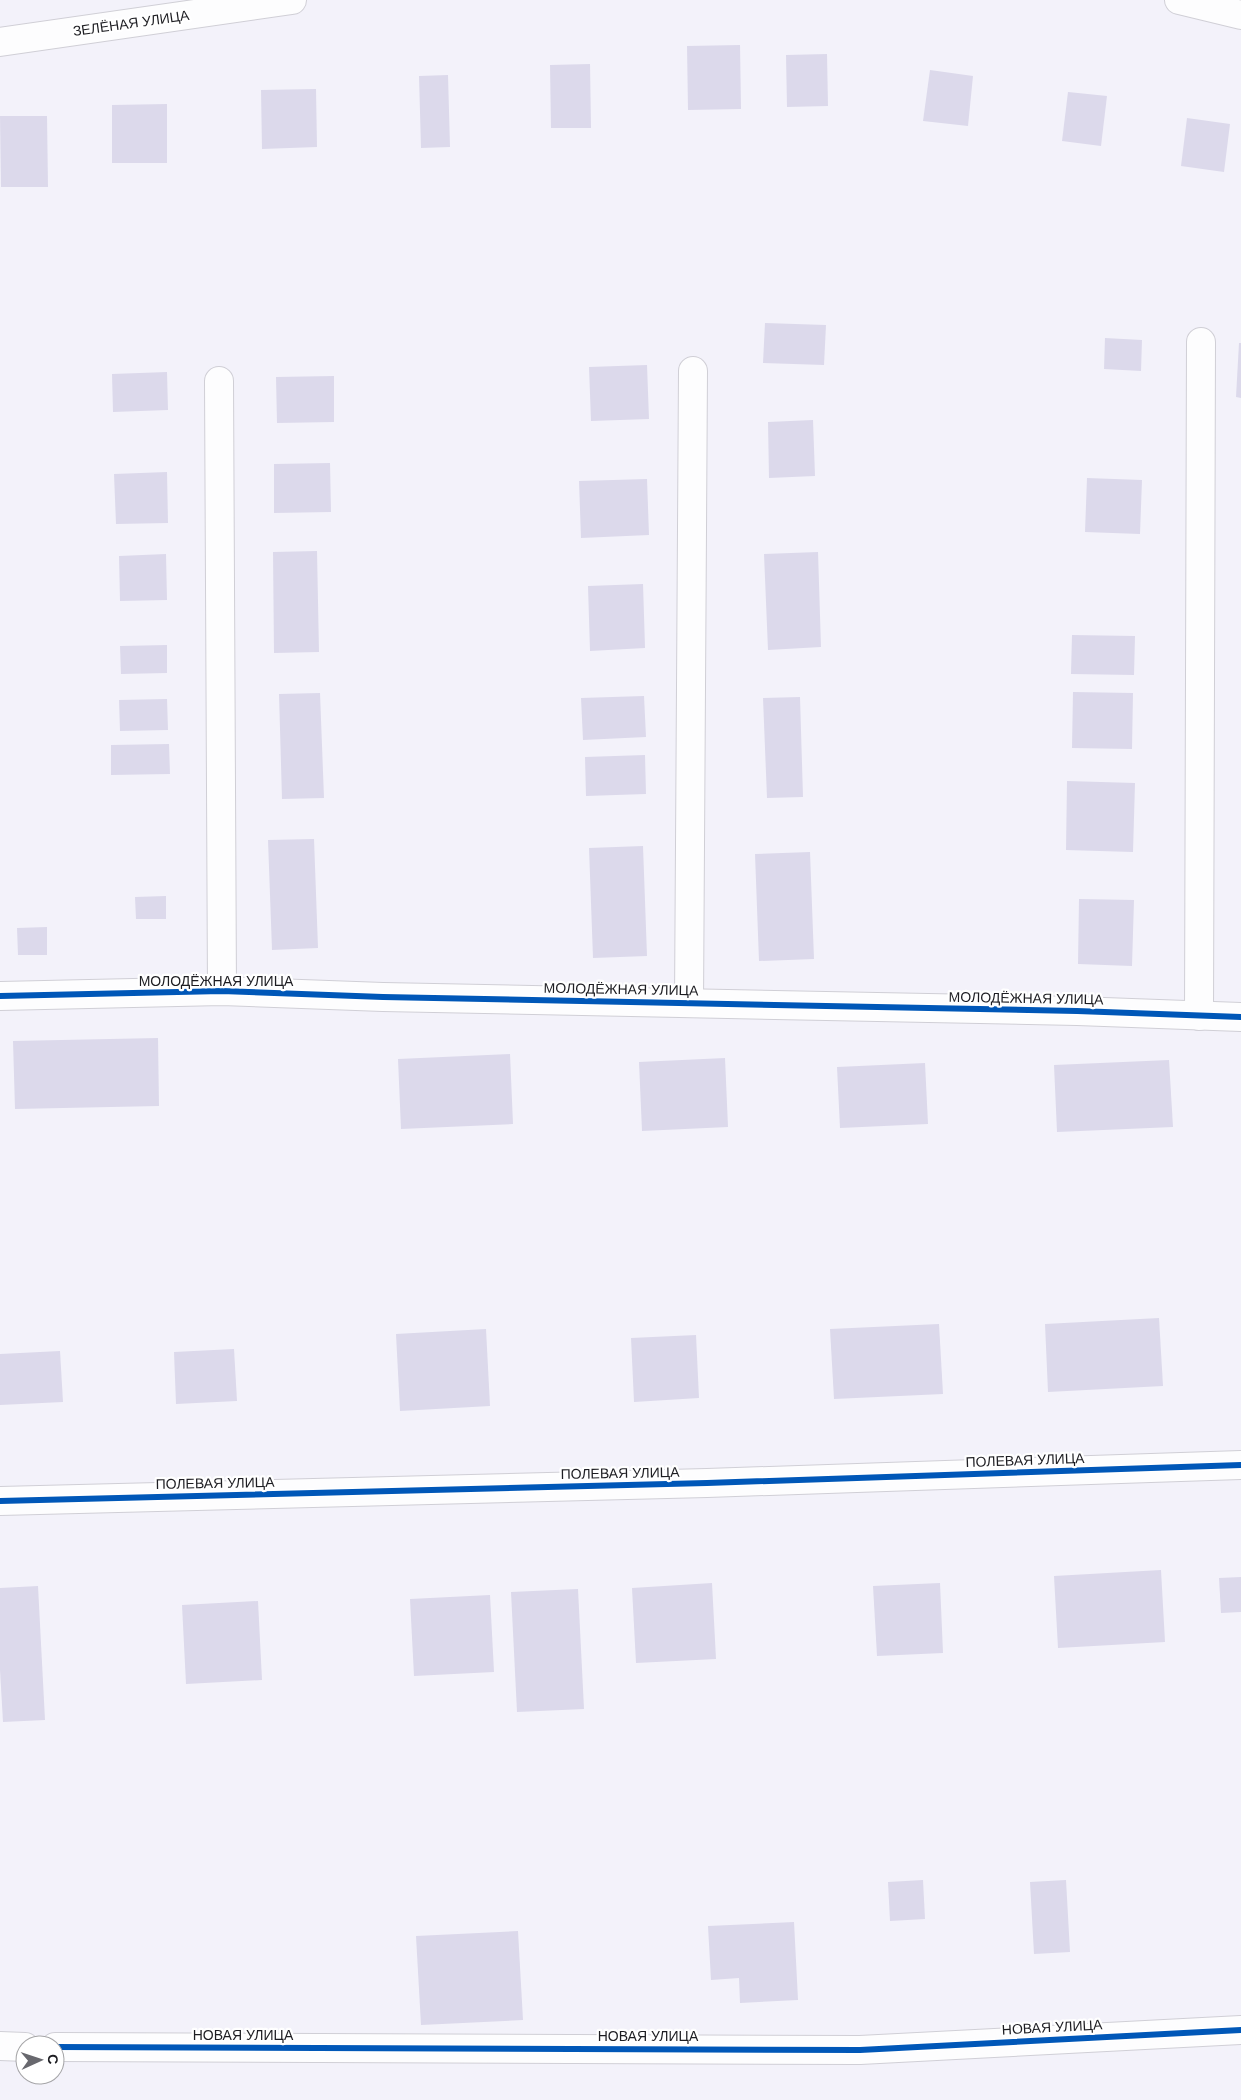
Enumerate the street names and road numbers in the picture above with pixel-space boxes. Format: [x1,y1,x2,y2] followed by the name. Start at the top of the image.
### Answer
[72,7,191,39] street label: ЗЕЛЁНАЯ УЛИЦА
[139,973,294,989] street label: МОЛОДЁЖНАЯ УЛИЦА
[543,980,699,998] street label: МОЛОДЁЖНАЯ УЛИЦА
[948,989,1104,1007] street label: МОЛОДЁЖНАЯ УЛИЦА
[965,1450,1085,1470] street label: ПОЛЕВАЯ УЛИЦА
[560,1464,680,1482] street label: ПОЛЕВАЯ УЛИЦА
[155,1474,275,1492] street label: ПОЛЕВАЯ УЛИЦА
[1001,2016,1103,2038] street label: НОВАЯ УЛИЦА
[193,2027,294,2043] street label: НОВАЯ УЛИЦА
[598,2028,699,2044] street label: НОВАЯ УЛИЦА

